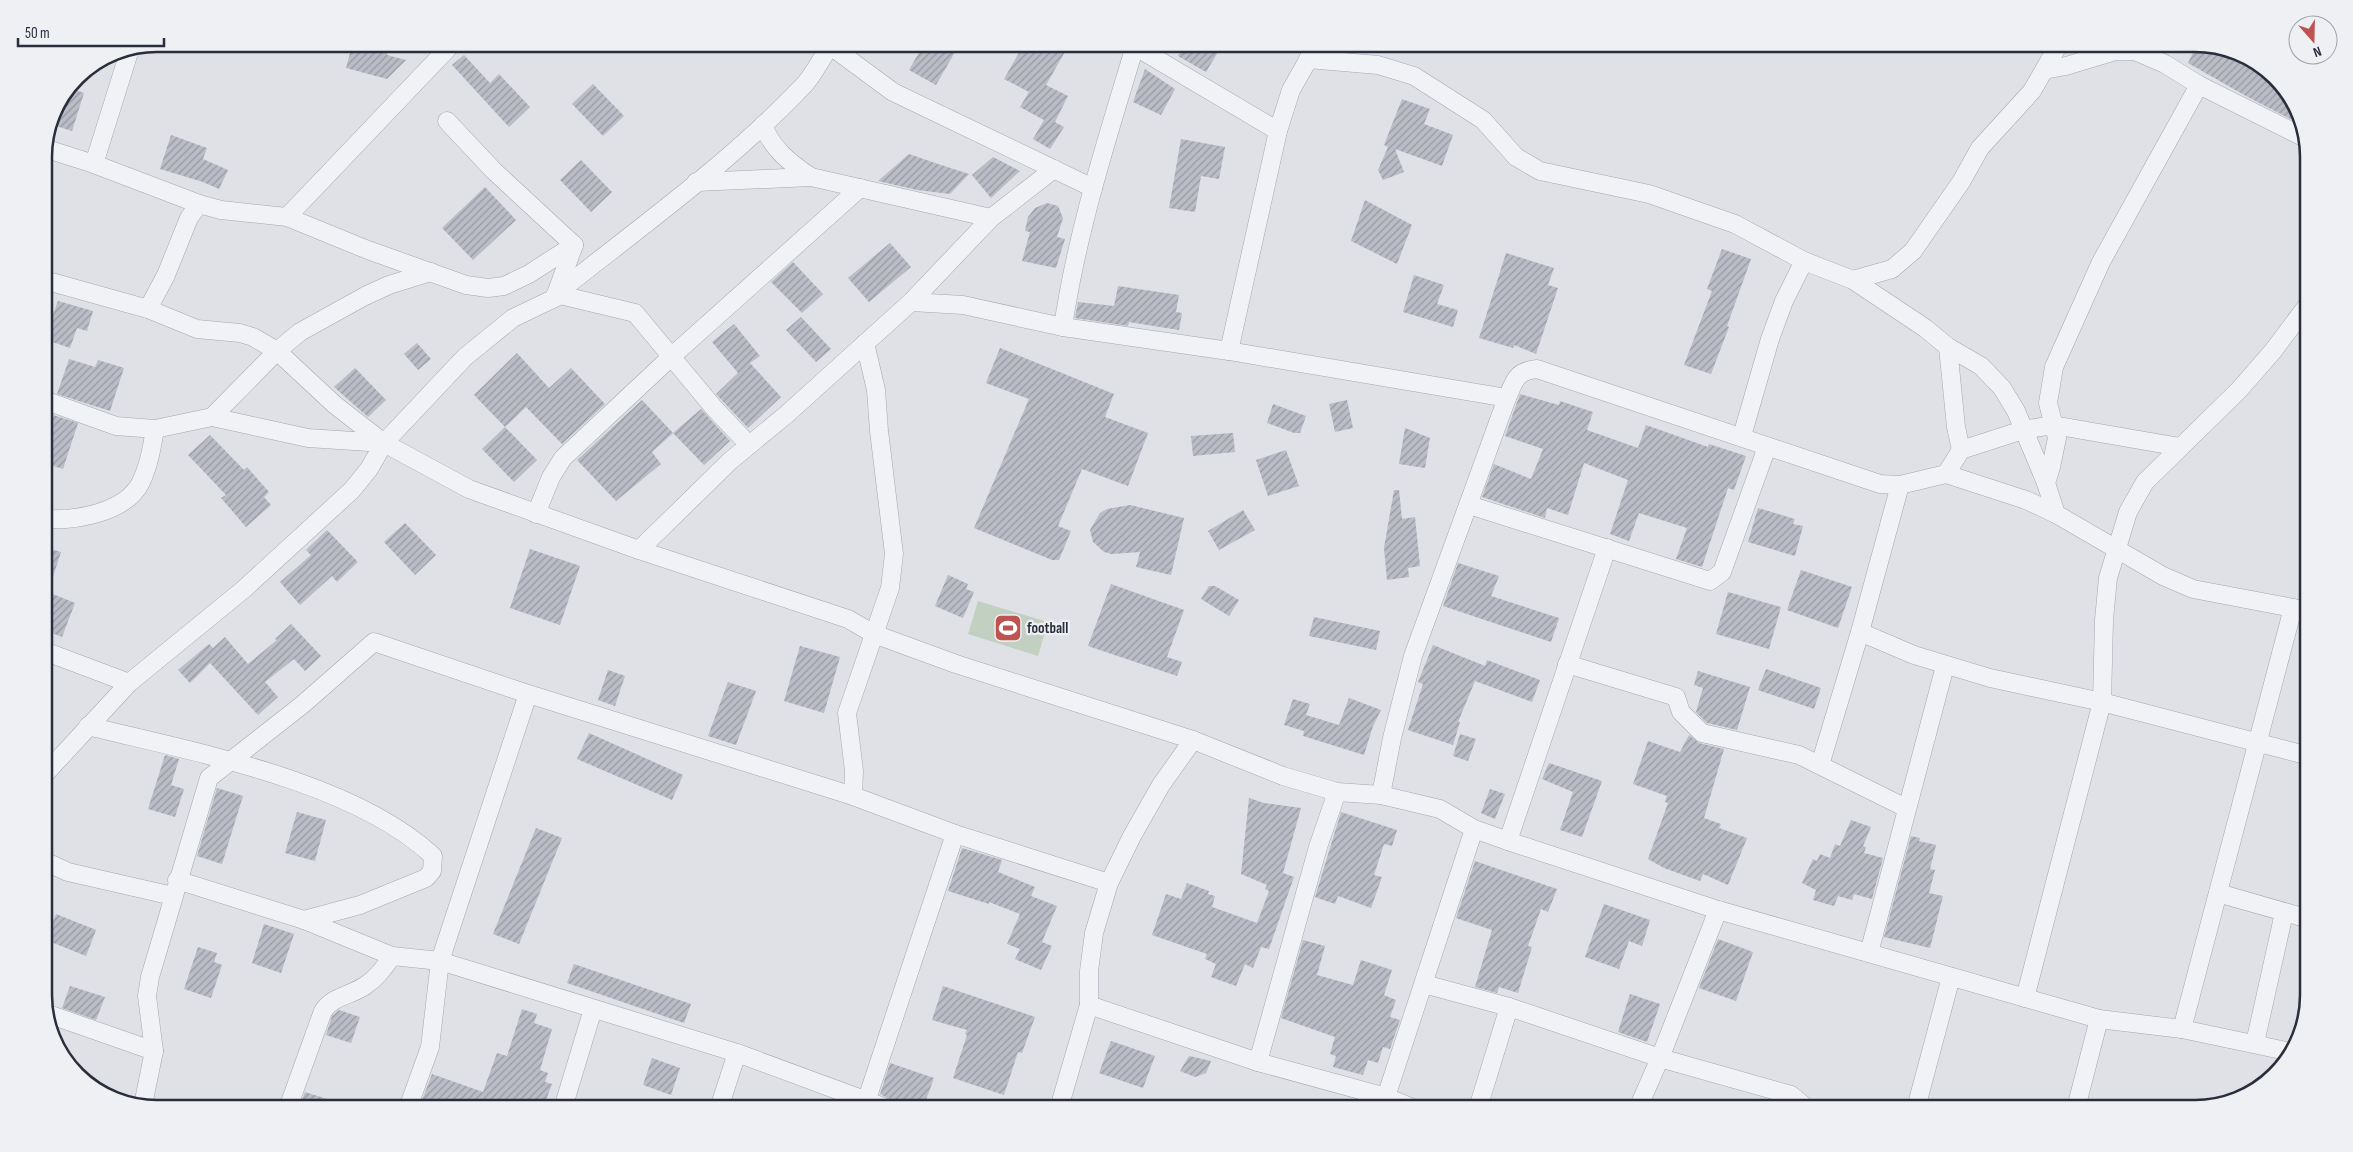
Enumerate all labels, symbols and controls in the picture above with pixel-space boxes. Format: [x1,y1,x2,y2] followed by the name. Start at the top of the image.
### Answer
[18,15,164,47] scale bar
[2288,15,2338,65] north arrow
[25,24,50,43] text: 50 m
[2311,42,2324,61] text: N
[993,613,1023,643] sports icon: football
[1027,619,1068,638] place label: football

